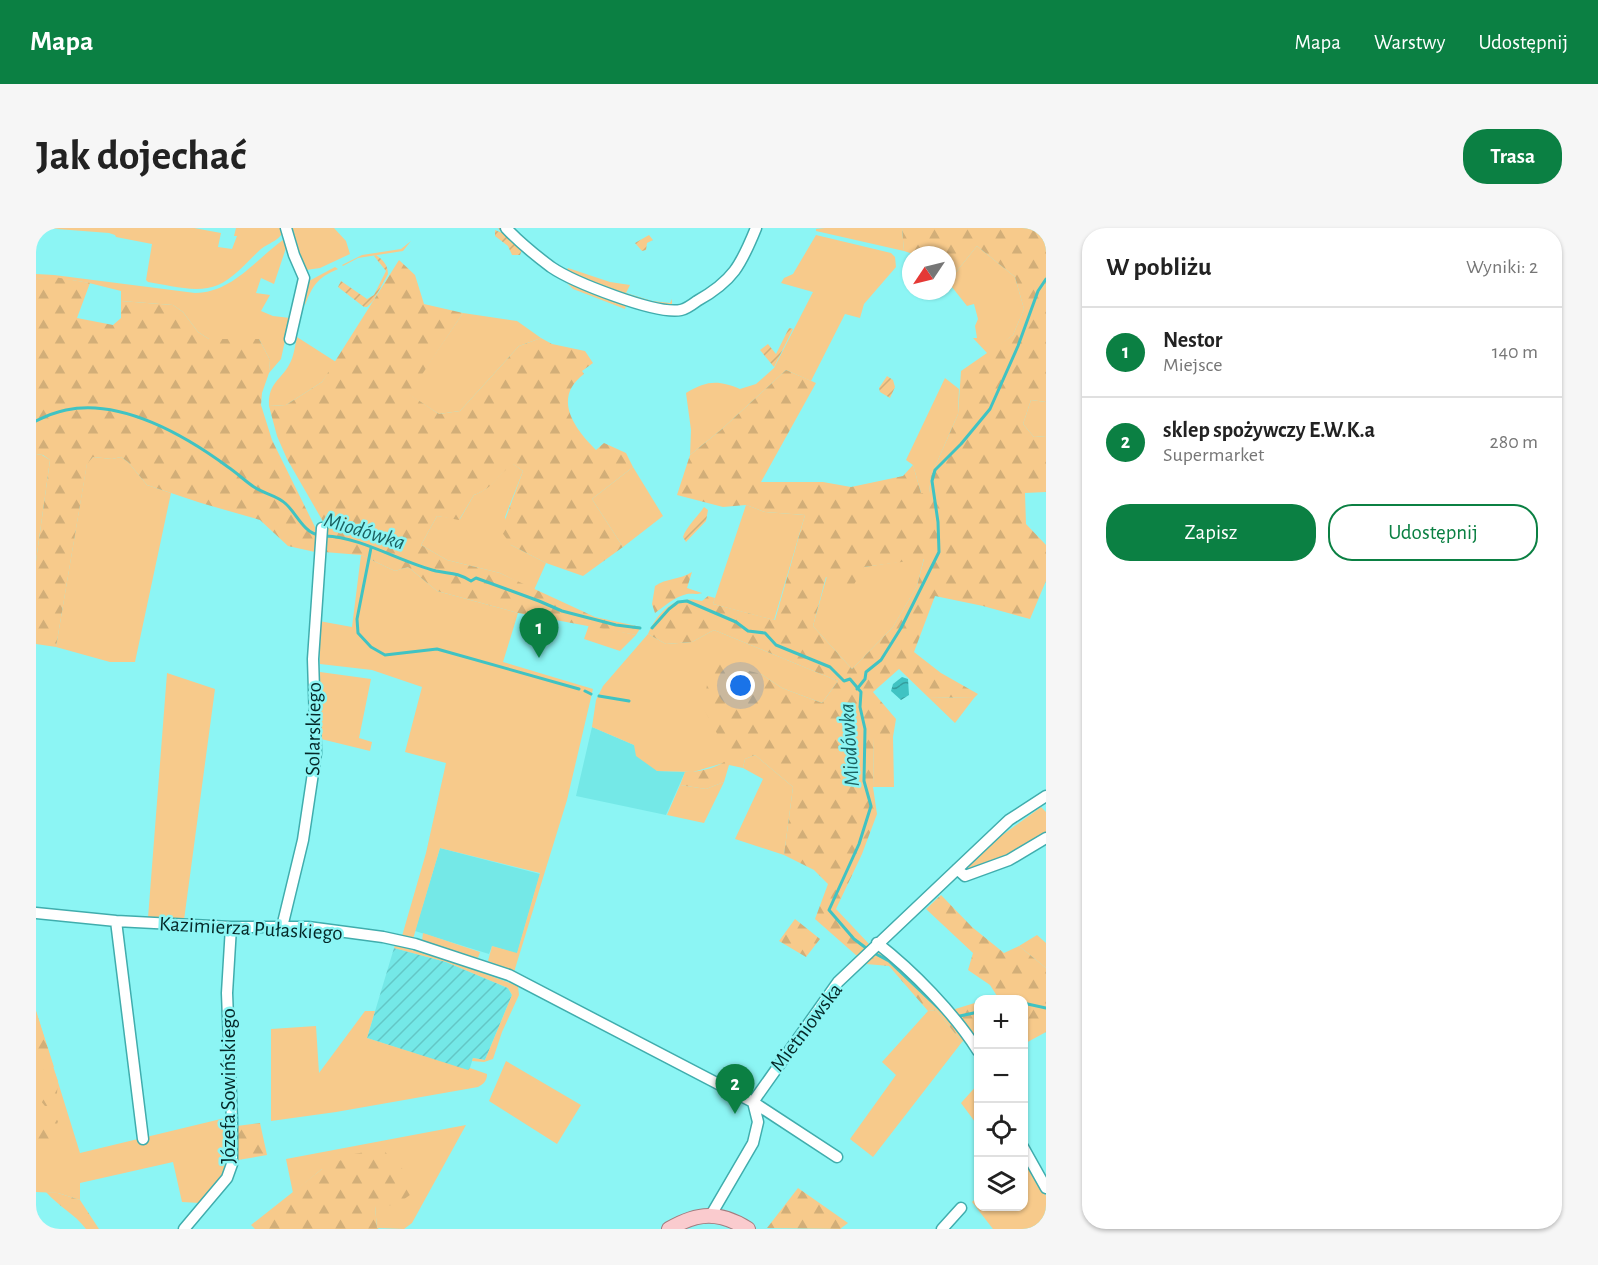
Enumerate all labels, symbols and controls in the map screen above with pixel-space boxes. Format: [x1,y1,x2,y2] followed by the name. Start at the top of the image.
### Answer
[30,28,93,56] text: Mapa
[1295,32,1341,53] text: Mapa
[1374,32,1445,53] text: Warstwy
[1478,32,1568,53] text: Udostępnij
[1463,129,1562,184] button: Trasa
[36,135,246,177] text: Jak dojechać
[902,246,956,300] north arrow
[1106,254,1212,280] text: W pobliżu
[1466,257,1538,277] text: Wyniki: 2
[1163,329,1222,351] text: Nestor
[1122,342,1129,362] text: 1
[1492,342,1538,362] text: 140 m
[1163,355,1222,375] text: Miejsce
[1163,419,1375,441] text: sklep spożywczy E.W.K.a
[1121,432,1130,452] text: 2
[1490,432,1538,452] text: 280 m
[1163,445,1264,465] text: Supermarket
[1106,504,1316,561] button: Zapisz
[1328,504,1538,561] button: Udostępnij
[322,508,408,554] water label: Miodówka
[520,608,558,658] pin: 1
[726,671,755,700] your location
[302,682,325,776] street label: Solarskiego
[835,703,863,787] water label: Miodówka
[159,913,343,944] street label: Kazimierza Pułaskiego
[766,979,846,1075] street label: Mietniowska
[974,995,1028,1211] map controls
[974,995,1028,1049] button: +
[218,1008,239,1164] street label: Józefa Sowińskiego
[974,1049,1028,1103] button: −
[716,1064,754,1114] pin: 2
[974,1103,1028,1157] button: locate
[974,1157,1028,1211] button: layers

